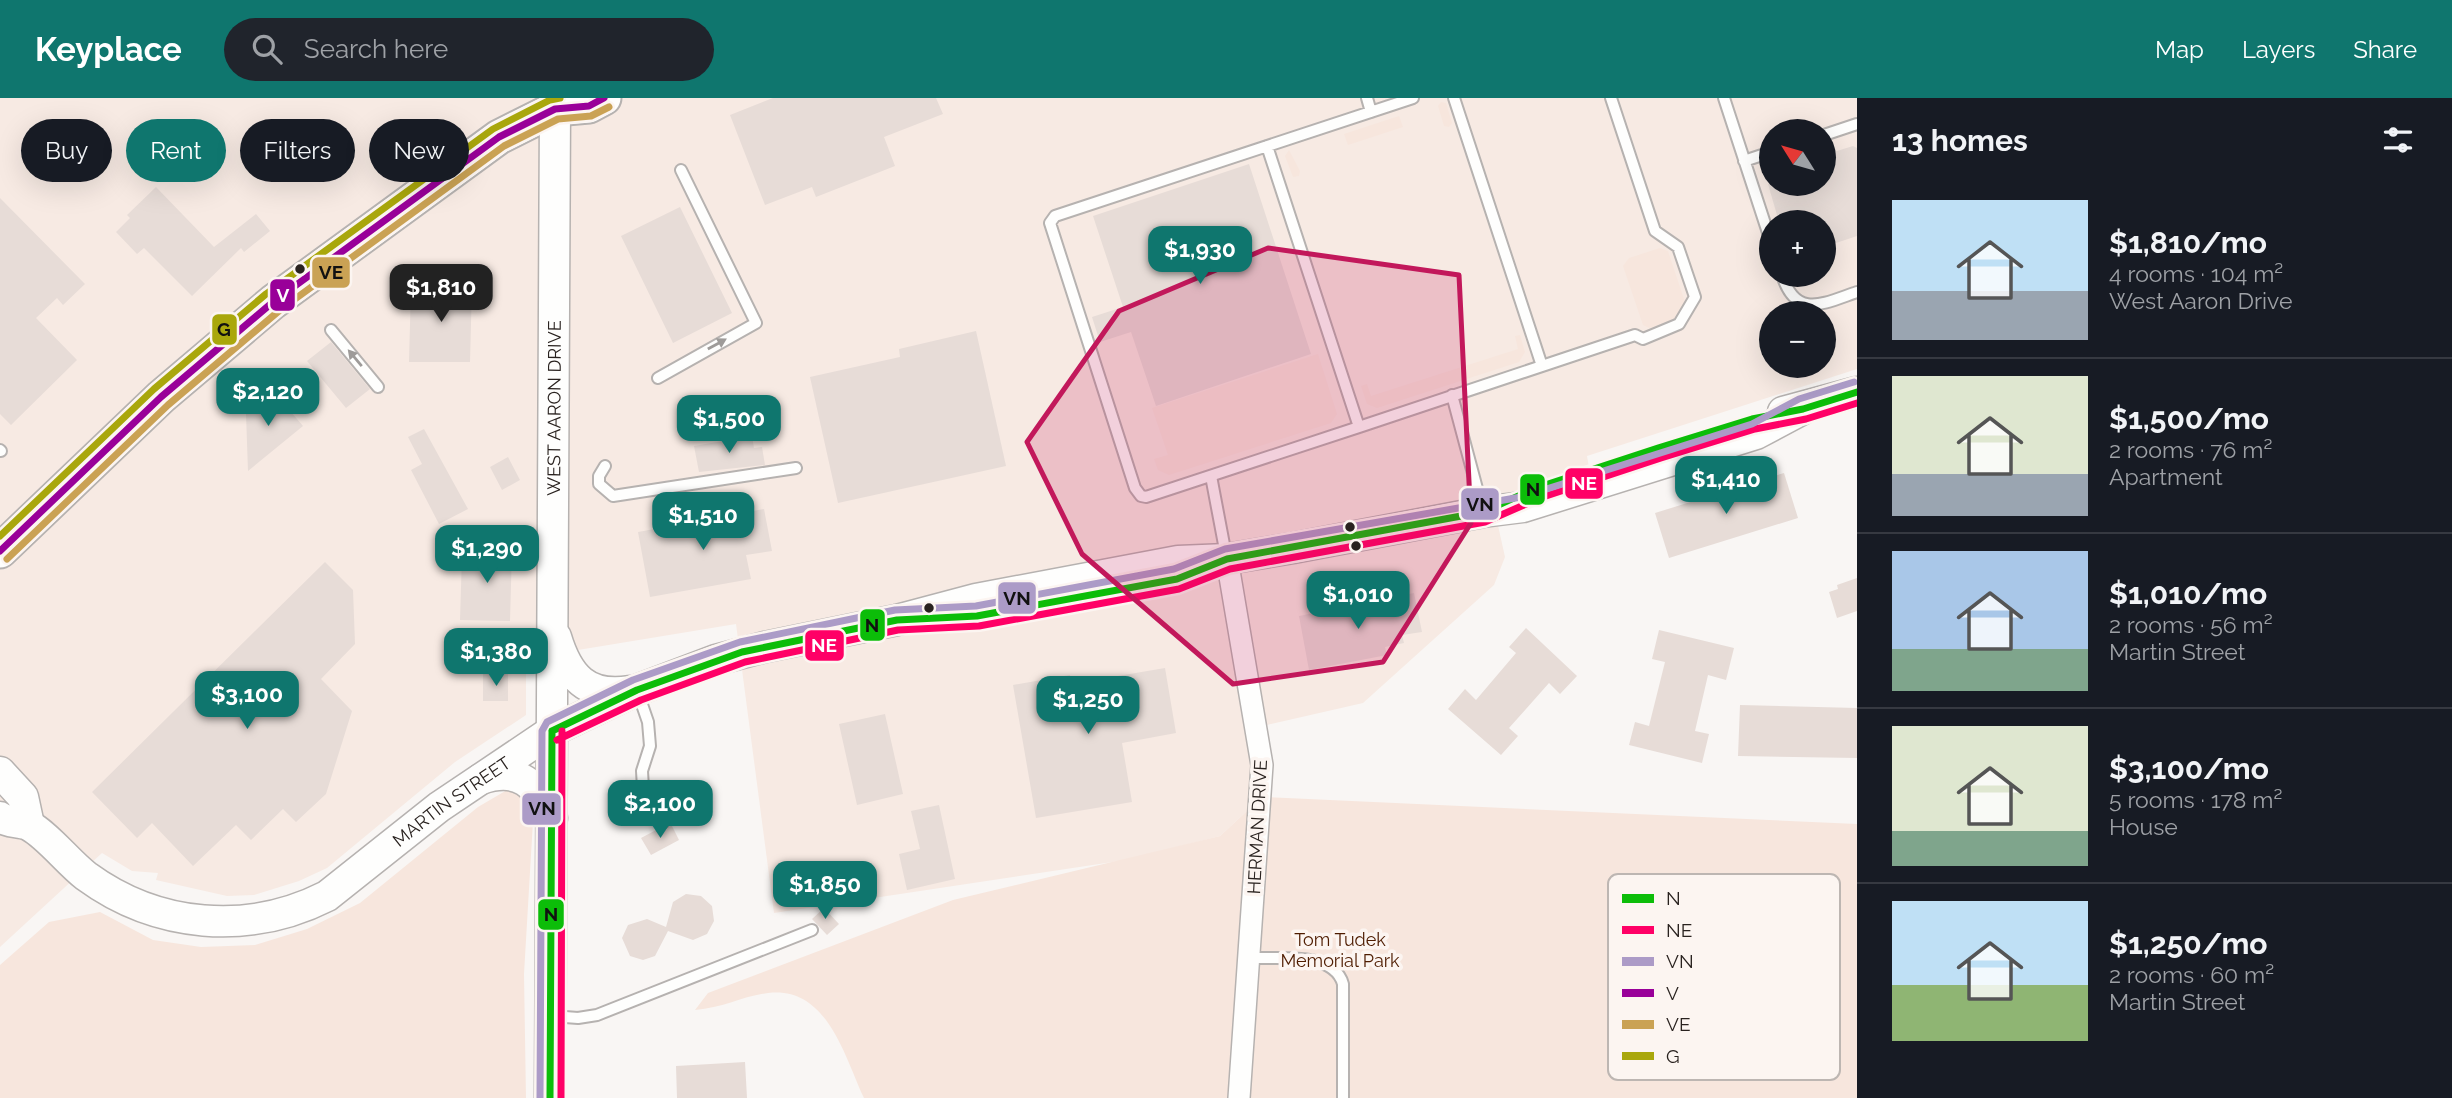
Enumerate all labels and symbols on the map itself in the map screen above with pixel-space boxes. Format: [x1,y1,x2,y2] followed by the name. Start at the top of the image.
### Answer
[1759,119,1836,196] north arrow
[1143,226,1257,286] pin: $1,930
[311,256,351,289] line badge: VE
[319,261,343,283] text: VE
[293,262,307,276] unlabelled marker
[384,264,498,324] pin: $1,810
[269,278,296,312] line badge: V
[277,284,290,306] text: V
[211,313,238,346] line badge: G
[217,318,231,340] text: G
[543,320,564,496] street label: WEST AARON DRIVE
[708,339,728,351] one-way arrow
[348,350,363,367] one-way arrow
[211,368,325,428] pin: $2,120
[672,396,786,455] pin: $1,500
[1669,456,1783,516] pin: $1,410
[1564,467,1604,500] line badge: NE
[1571,472,1597,494] text: NE
[1519,473,1546,506] line badge: N
[1526,478,1540,500] text: N
[1460,487,1500,521] line badge: VN
[646,492,760,552] pin: $1,510
[1466,493,1494,515] text: VN
[1343,520,1357,534] unlabelled marker
[430,526,544,585] pin: $1,290
[1349,539,1363,553] unlabelled marker
[1301,572,1415,631] pin: $1,010
[997,581,1037,615] line badge: VN
[1003,587,1031,609] text: VN
[922,601,936,615] unlabelled marker
[859,608,886,642] line badge: N
[865,614,879,636] text: N
[439,628,553,688] pin: $1,380
[804,629,845,662] line badge: NE
[811,634,837,656] text: NE
[190,672,304,731] pin: $3,100
[1031,676,1145,736] pin: $1,250
[388,752,514,850] street label: MARTIN STREET
[1243,759,1271,895] street label: HERMAN DRIVE
[603,780,717,840] pin: $2,100
[521,792,562,826] line badge: VN
[528,797,556,819] text: VN
[768,862,882,921] pin: $1,850
[1608,874,1840,1080] legend
[1666,887,1681,909] text: N
[537,898,565,931] line badge: N
[544,903,558,925] text: N
[1666,919,1692,941] text: NE
[1280,929,1400,971] park label: Tom Tudek Memorial Park
[1666,950,1694,972] text: VN
[1666,982,1679,1004] text: V
[1666,1013,1690,1035] text: VE
[1666,1045,1680,1067] text: G

